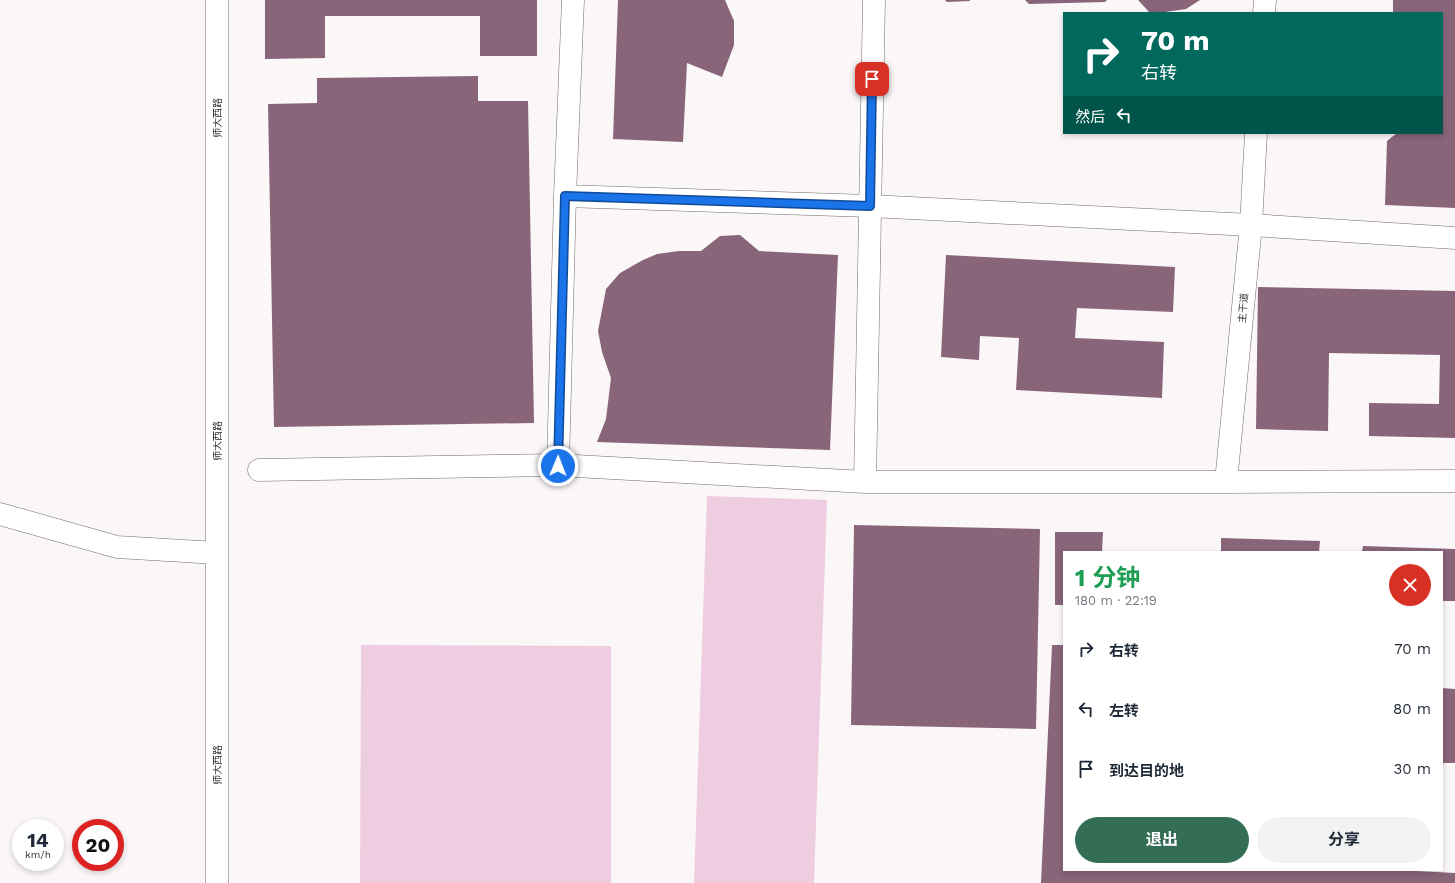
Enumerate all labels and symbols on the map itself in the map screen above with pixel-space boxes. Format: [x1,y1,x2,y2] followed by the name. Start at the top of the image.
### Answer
[855,62,889,96] pin
[212,98,223,138] street label: 师大西路
[1236,293,1250,323] street label: 主干道
[212,421,223,461] street label: 师大西路
[537,445,579,487] position arrow
[212,745,223,785] street label: 师大西路
[72,819,124,871] speed limit sign: 20

